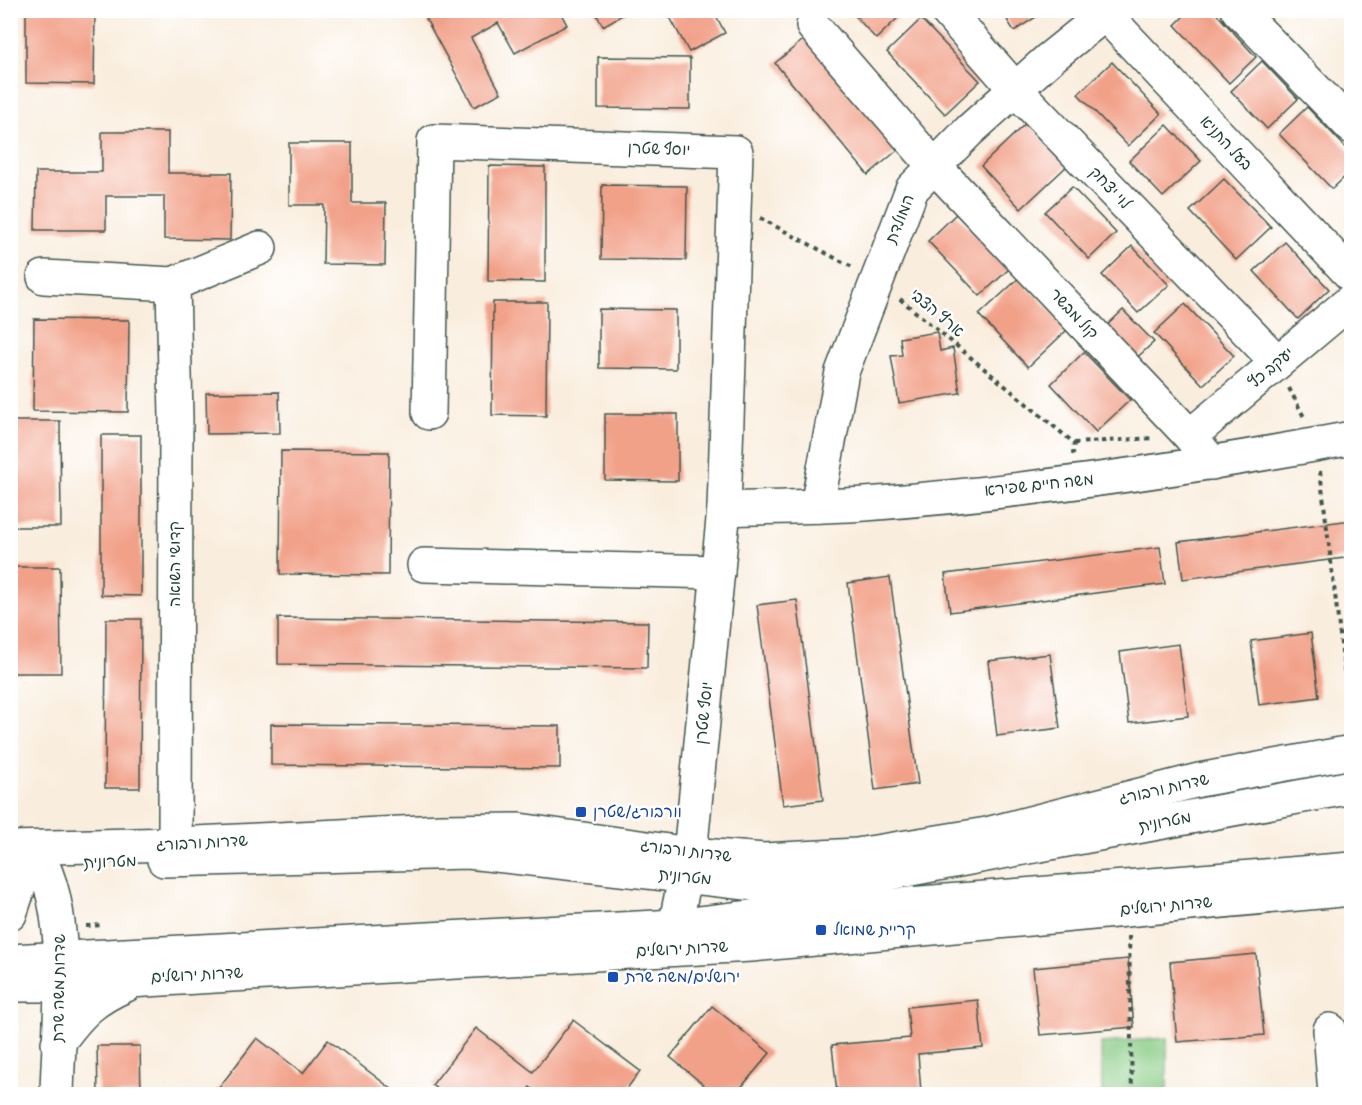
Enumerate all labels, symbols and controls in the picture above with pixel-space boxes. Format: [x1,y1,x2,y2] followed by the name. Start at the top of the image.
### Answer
[1196,111,1256,175] street label: בעל התניא
[627,138,691,160] street label: יוסף שטרן
[1085,162,1136,214] street label: לוי יצחק
[881,192,919,247] street label: המולדת
[906,284,968,342] street label: ארץ הצבי
[1045,284,1103,344] street label: קול מבשר
[1244,343,1298,393] street label: יעקב כץ
[983,469,1095,501] street label: משה חיים שפירא
[165,521,185,607] street label: קדושי השואה
[691,681,717,745] street label: יוסף שטרן
[1117,769,1211,809] street label: שדרות ורבורג
[593,802,682,822] place label: וורבורג/שטרן
[574,805,588,819] marker: וורבורג/שטרן
[1137,807,1193,837] street label: מטרונית
[155,831,249,855] street label: שדרות ורבורג
[639,835,733,867] street label: שדרות ורבורג
[83,851,137,873] street label: מטרונית
[657,864,713,890] street label: מטרונית
[1119,892,1213,920] street label: שדרות ירושלים
[833,920,916,940] place label: קריית שמואל
[814,923,828,937] marker: קריית שמואל
[48,934,70,1043] street label: שדרות משה שרת
[635,937,729,961] street label: שדרות ירושלים
[150,963,244,987] street label: שדרות ירושלים
[624,967,740,987] place label: ירושלים/משה שרת
[606,970,620,984] marker: ירושלים/משה שרת

